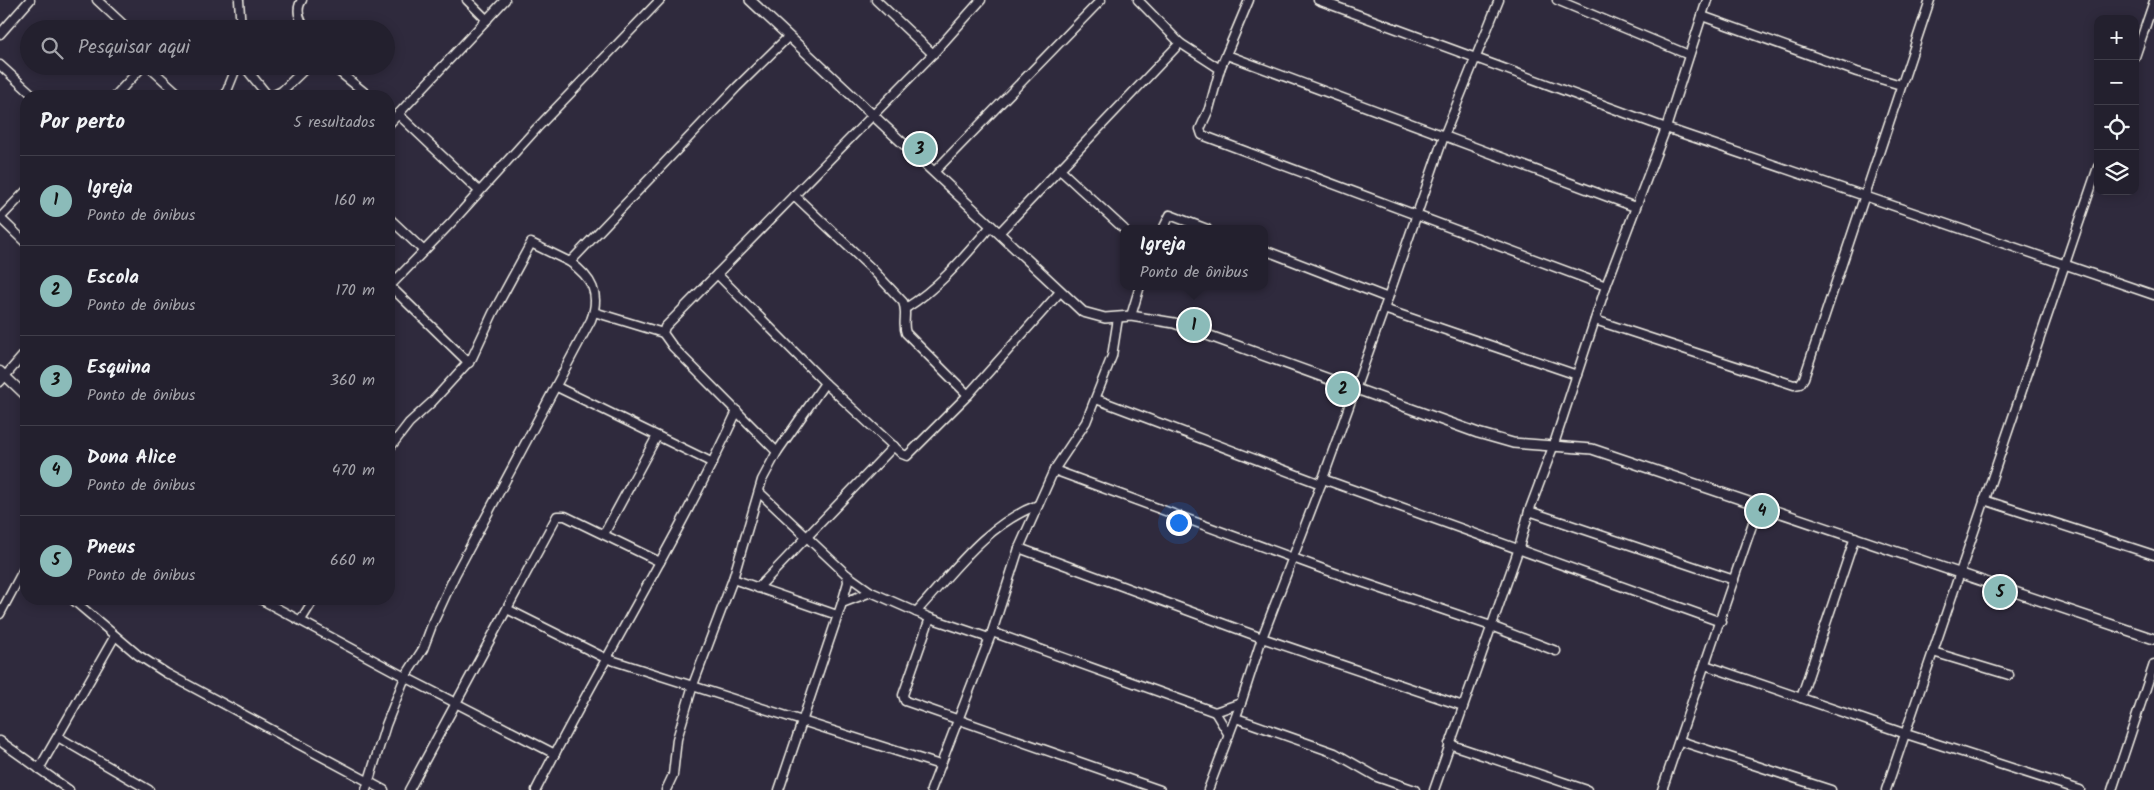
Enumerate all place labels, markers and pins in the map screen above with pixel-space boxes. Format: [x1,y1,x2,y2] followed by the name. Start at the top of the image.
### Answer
[904,130,936,168] pin: 3
[1178,306,1210,344] pin: 1
[1327,370,1359,408] pin: 2
[1746,492,1778,530] pin: 4
[1984,573,2016,611] pin: 5

